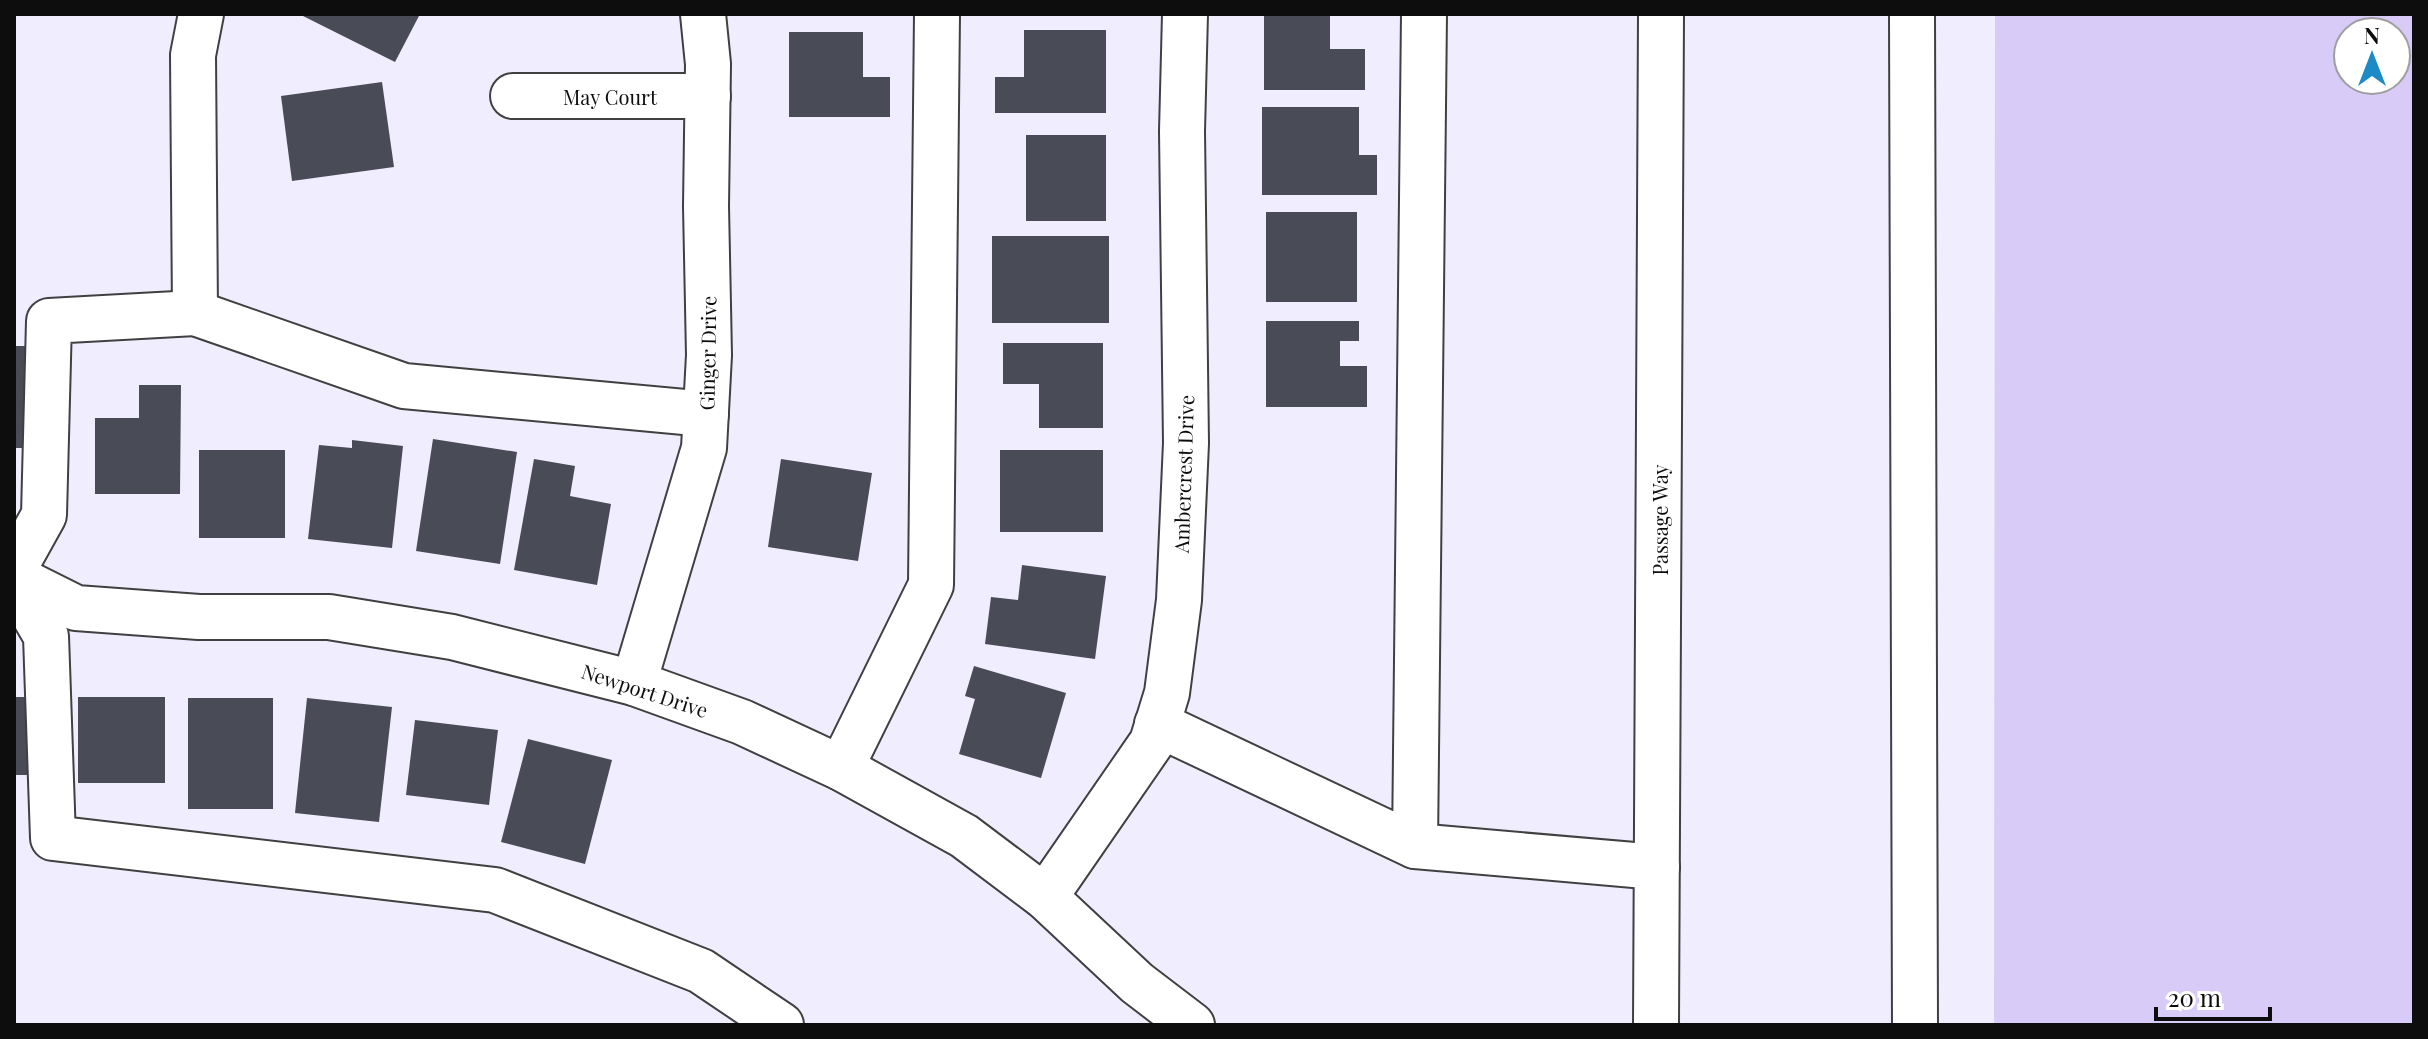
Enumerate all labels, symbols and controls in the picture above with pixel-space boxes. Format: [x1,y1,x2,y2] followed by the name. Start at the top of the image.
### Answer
[2332,16,2412,96] north arrow
[2364,20,2380,50] text: N
[563,83,658,110] street label: May Court
[693,295,721,411] street label: Ginger Drive
[1167,394,1199,555] street label: Ambercrest Drive
[1646,464,1673,576] street label: Passage Way
[578,657,712,723] street label: Newport Drive
[2156,971,2270,1021] scale bar
[2168,981,2221,1013] text: 20 m

